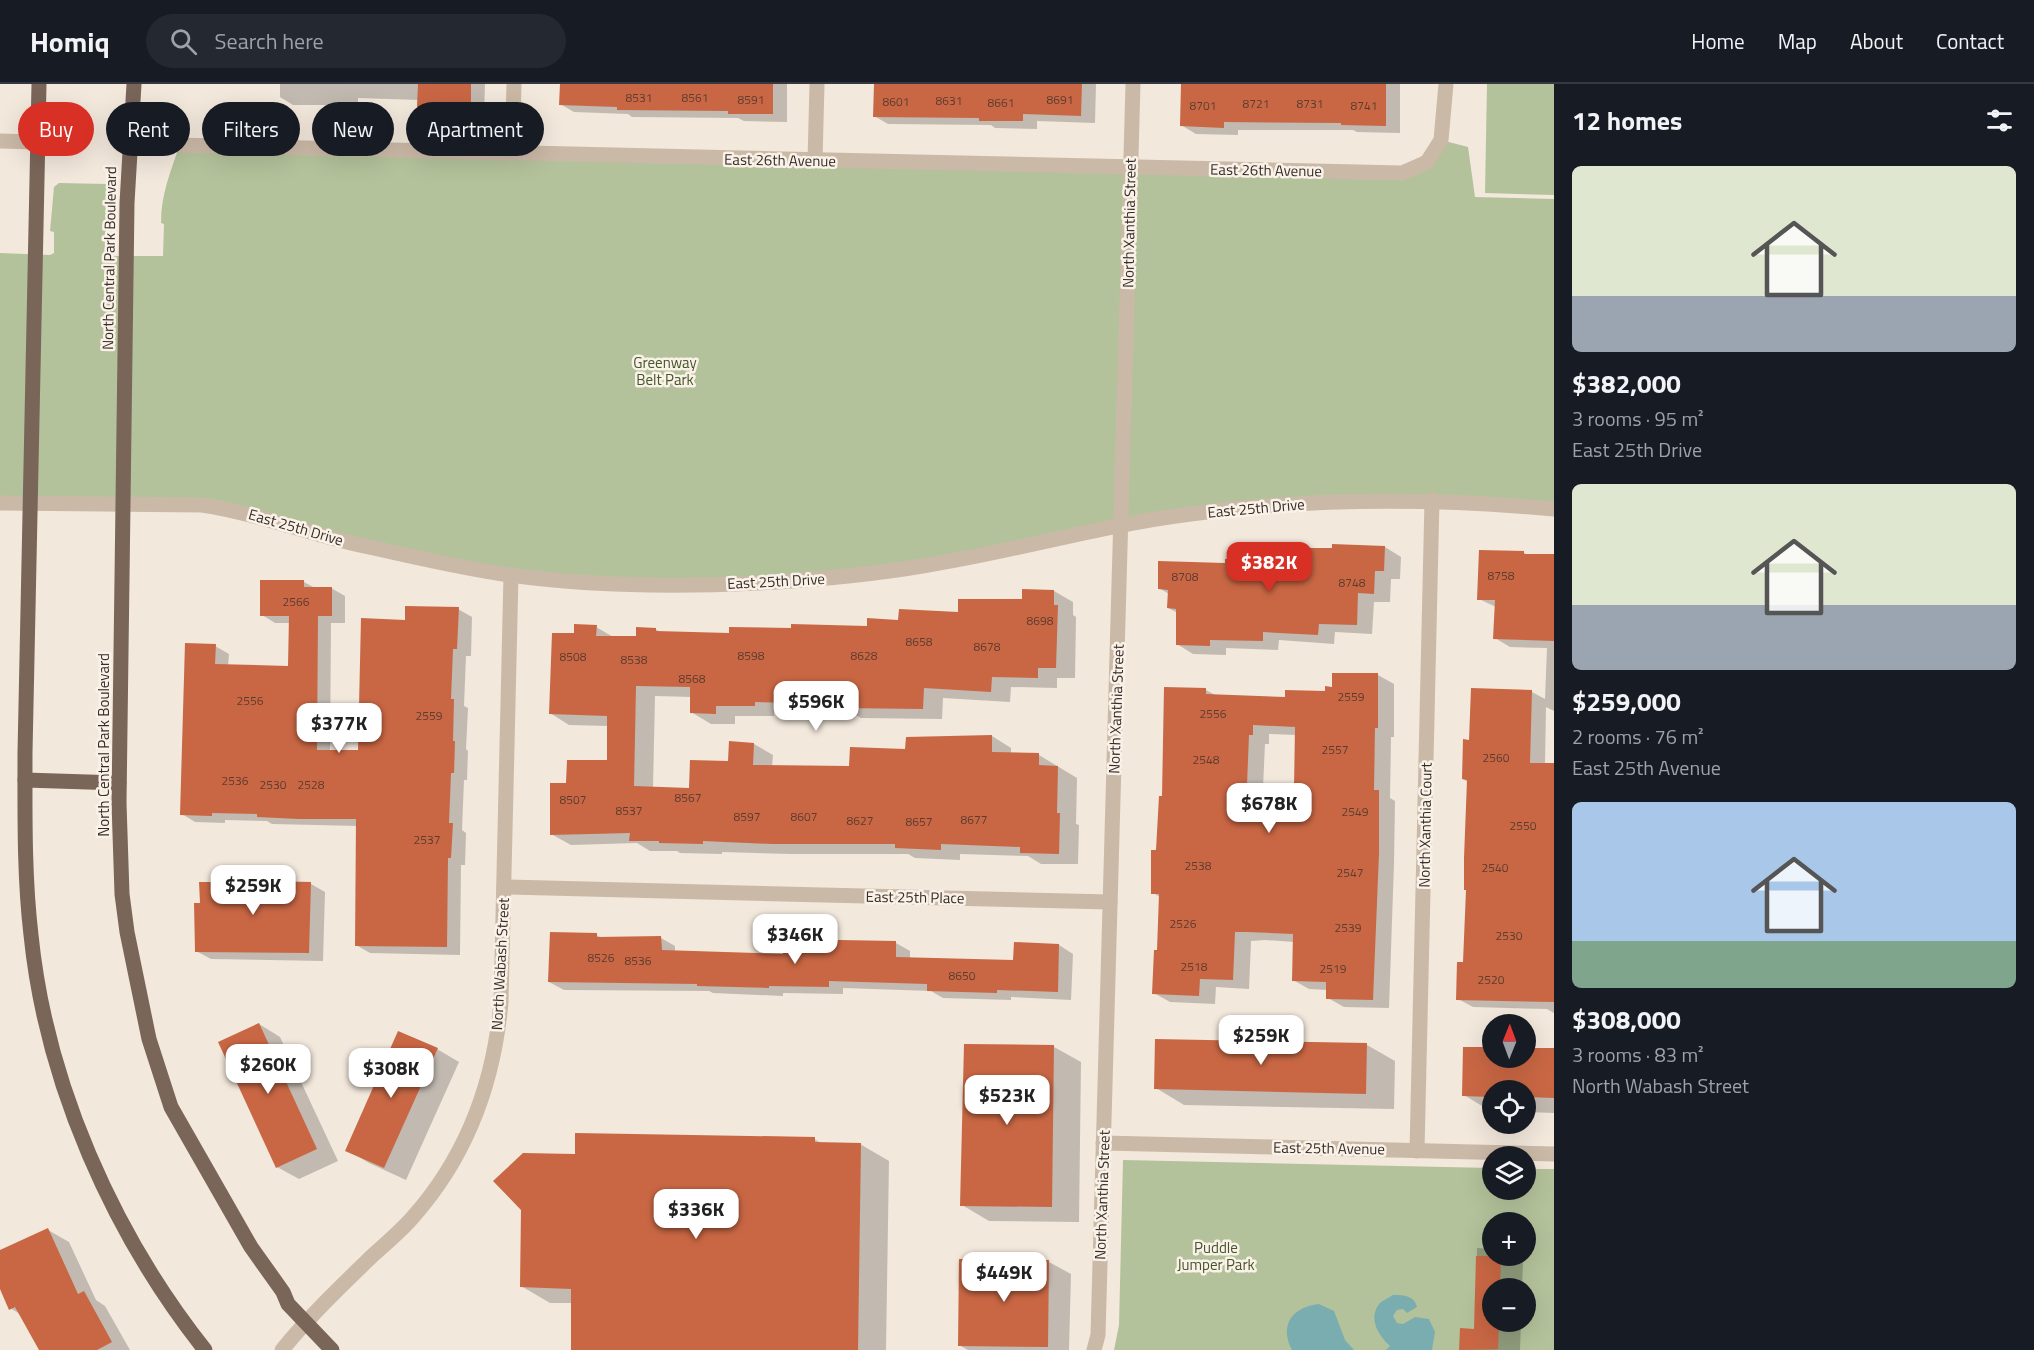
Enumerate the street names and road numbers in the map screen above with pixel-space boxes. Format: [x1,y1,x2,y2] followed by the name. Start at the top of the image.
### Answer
[724,148,836,172] street label: East 26th Avenue
[1116,157,1142,288] street label: North Xanthia Street
[1210,158,1322,182] street label: East 26th Avenue
[96,166,122,350] street label: North Central Park Boulevard
[1206,492,1306,524] street label: East 25th Drive
[246,502,346,552] street label: East 25th Drive
[727,567,825,595] street label: East 25th Drive
[1102,643,1130,774] street label: North Xanthia Street
[92,653,115,837] street label: North Central Park Boulevard
[1412,761,1438,888] street label: North Xanthia Court
[865,885,965,909] street label: East 25th Place
[485,896,515,1031] street label: North Wabash Street
[1088,1129,1116,1260] street label: North Xanthia Street
[1273,1136,1385,1160] street label: East 25th Avenue

